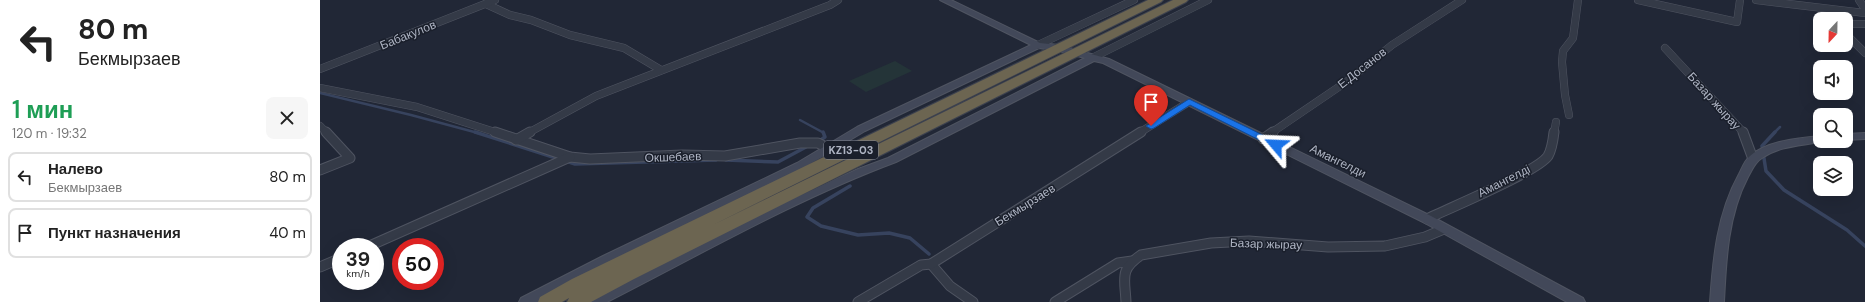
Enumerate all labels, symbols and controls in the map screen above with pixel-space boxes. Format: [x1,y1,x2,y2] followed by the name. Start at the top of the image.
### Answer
[78,11,148,48] text: 80 m
[1813,12,1853,52] north arrow
[1813,12,1853,196] map controls
[12,16,64,68] icon: left
[378,17,438,53] street label: Бабакулов
[1334,44,1390,92] street label: Е.Досанов
[78,47,181,71] text: Бекмырзаев
[1813,60,1853,100] button: sound
[1684,69,1744,133] street label: Базар жырау
[1134,85,1168,126] pin
[1140,91,1162,113] icon: arrive
[12,94,73,125] text: 1 мин
[266,97,308,139] button: close
[1813,108,1853,148] button: search
[1255,124,1297,166] position arrow
[12,125,87,142] text: 120 m · 19:32
[824,141,878,159] road number: KZ13-03
[1307,141,1369,181] street label: Амангелди
[644,148,702,166] street label: Окшебаев
[1813,156,1853,196] button: layers
[48,159,103,179] text: Налево
[1475,161,1533,201] street label: Амангелді
[14,166,36,188] icon: left
[269,167,306,187] text: 80 m
[48,179,122,196] text: Бекмырзаев
[992,180,1058,230] street label: Бекмырзаев
[14,222,36,244] icon: arrive
[48,223,181,243] text: Пункт назначения
[269,223,306,243] text: 40 m
[1230,235,1302,253] street label: Базар жырау
[392,238,444,290] speed limit sign: 50
[346,246,370,272] text: 39
[346,267,370,280] text: km/h

